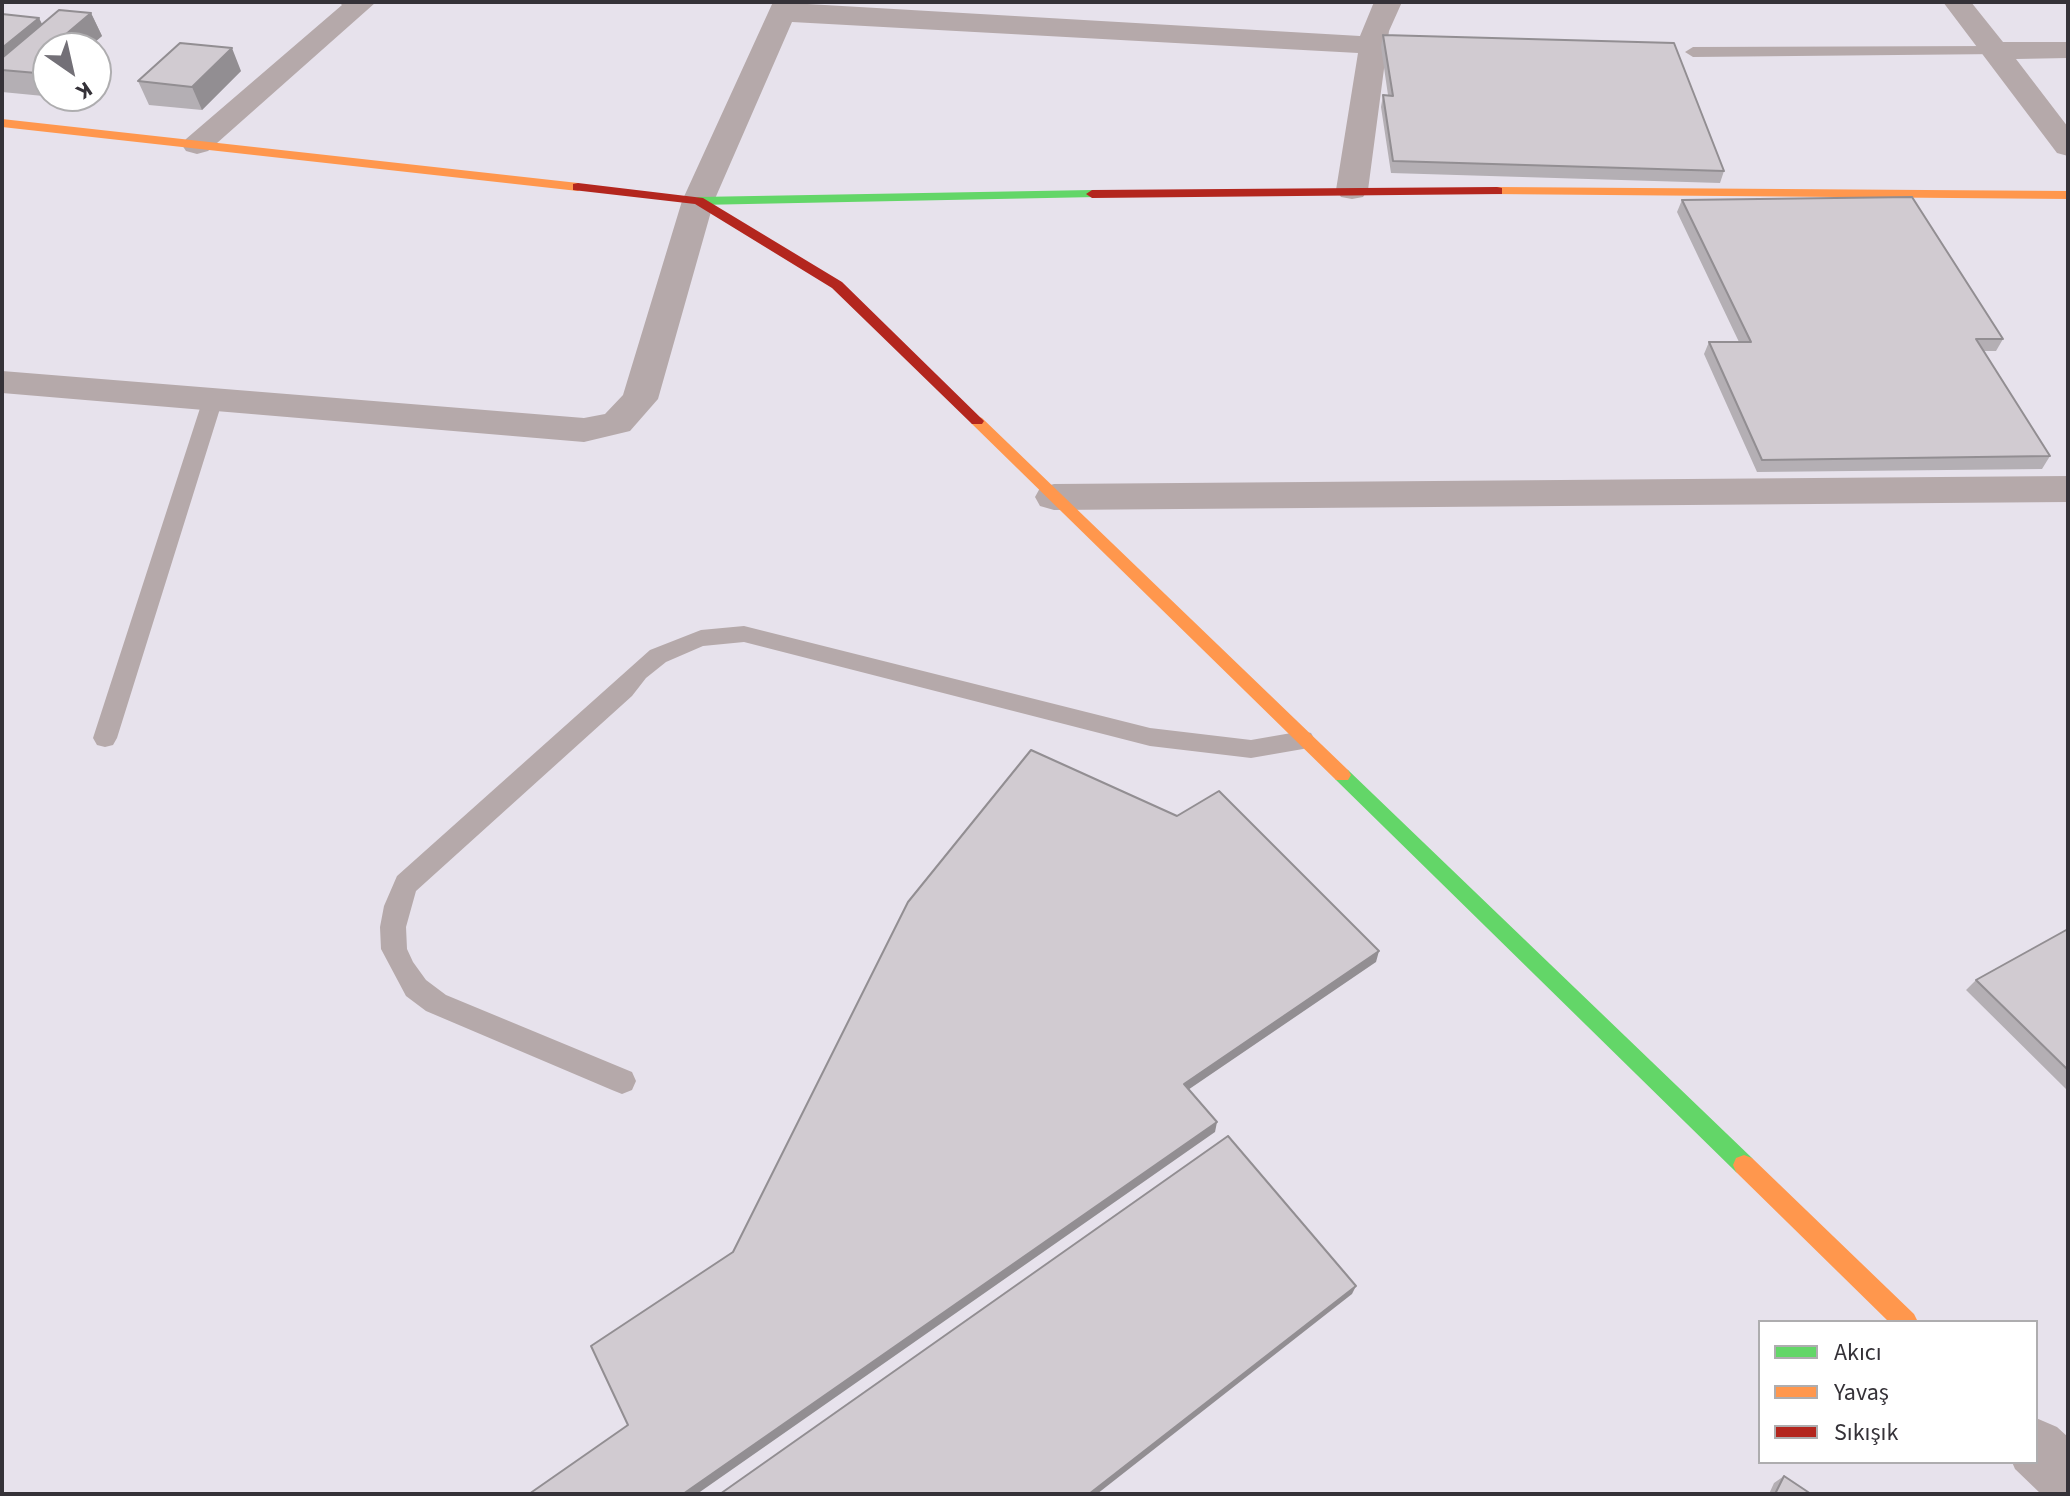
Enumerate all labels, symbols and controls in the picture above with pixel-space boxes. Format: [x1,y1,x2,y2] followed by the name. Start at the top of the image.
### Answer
[32,32,112,112] north arrow
[70,73,99,107] text: K
[1758,1320,2038,1464] legend
[1834,1335,1882,1370] text: Akıcı
[1834,1375,1889,1410] text: Yavaş
[1834,1415,1898,1450] text: Sıkışık

